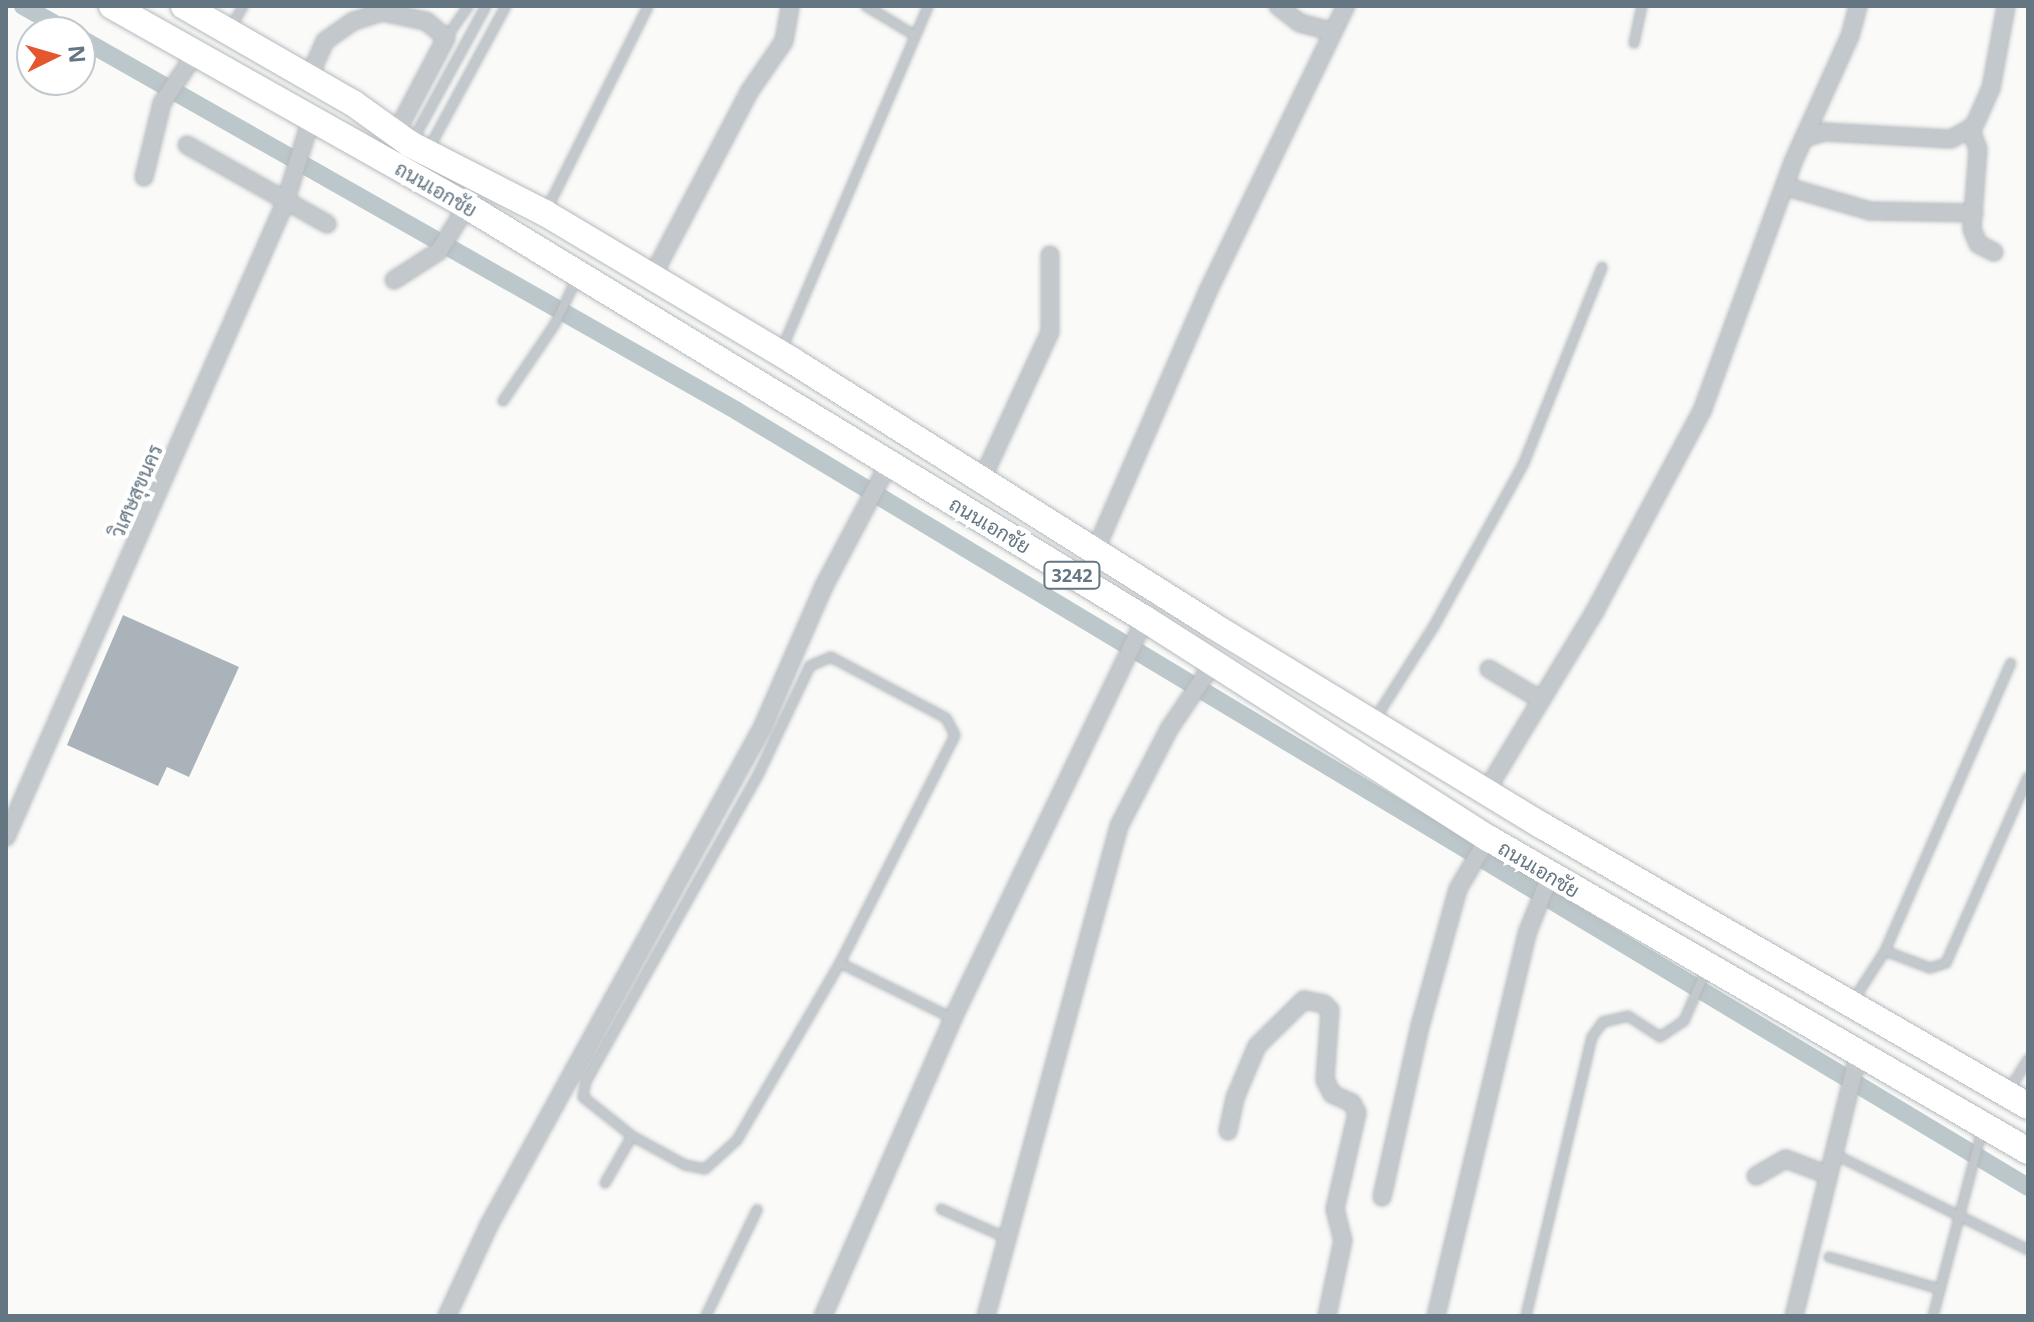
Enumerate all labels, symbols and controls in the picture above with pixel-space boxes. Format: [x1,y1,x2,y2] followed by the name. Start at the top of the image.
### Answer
[16,16,96,96] north arrow
[62,44,94,64] text: N
[391,156,481,222] street label: ถนนเอกชัย
[105,440,167,542] street label: วิเศษสุขนคร
[945,492,1035,558] street label: ถนนเอกชัย
[1042,561,1102,589] road number: 3242
[1494,836,1584,902] street label: ถนนเอกชัย

